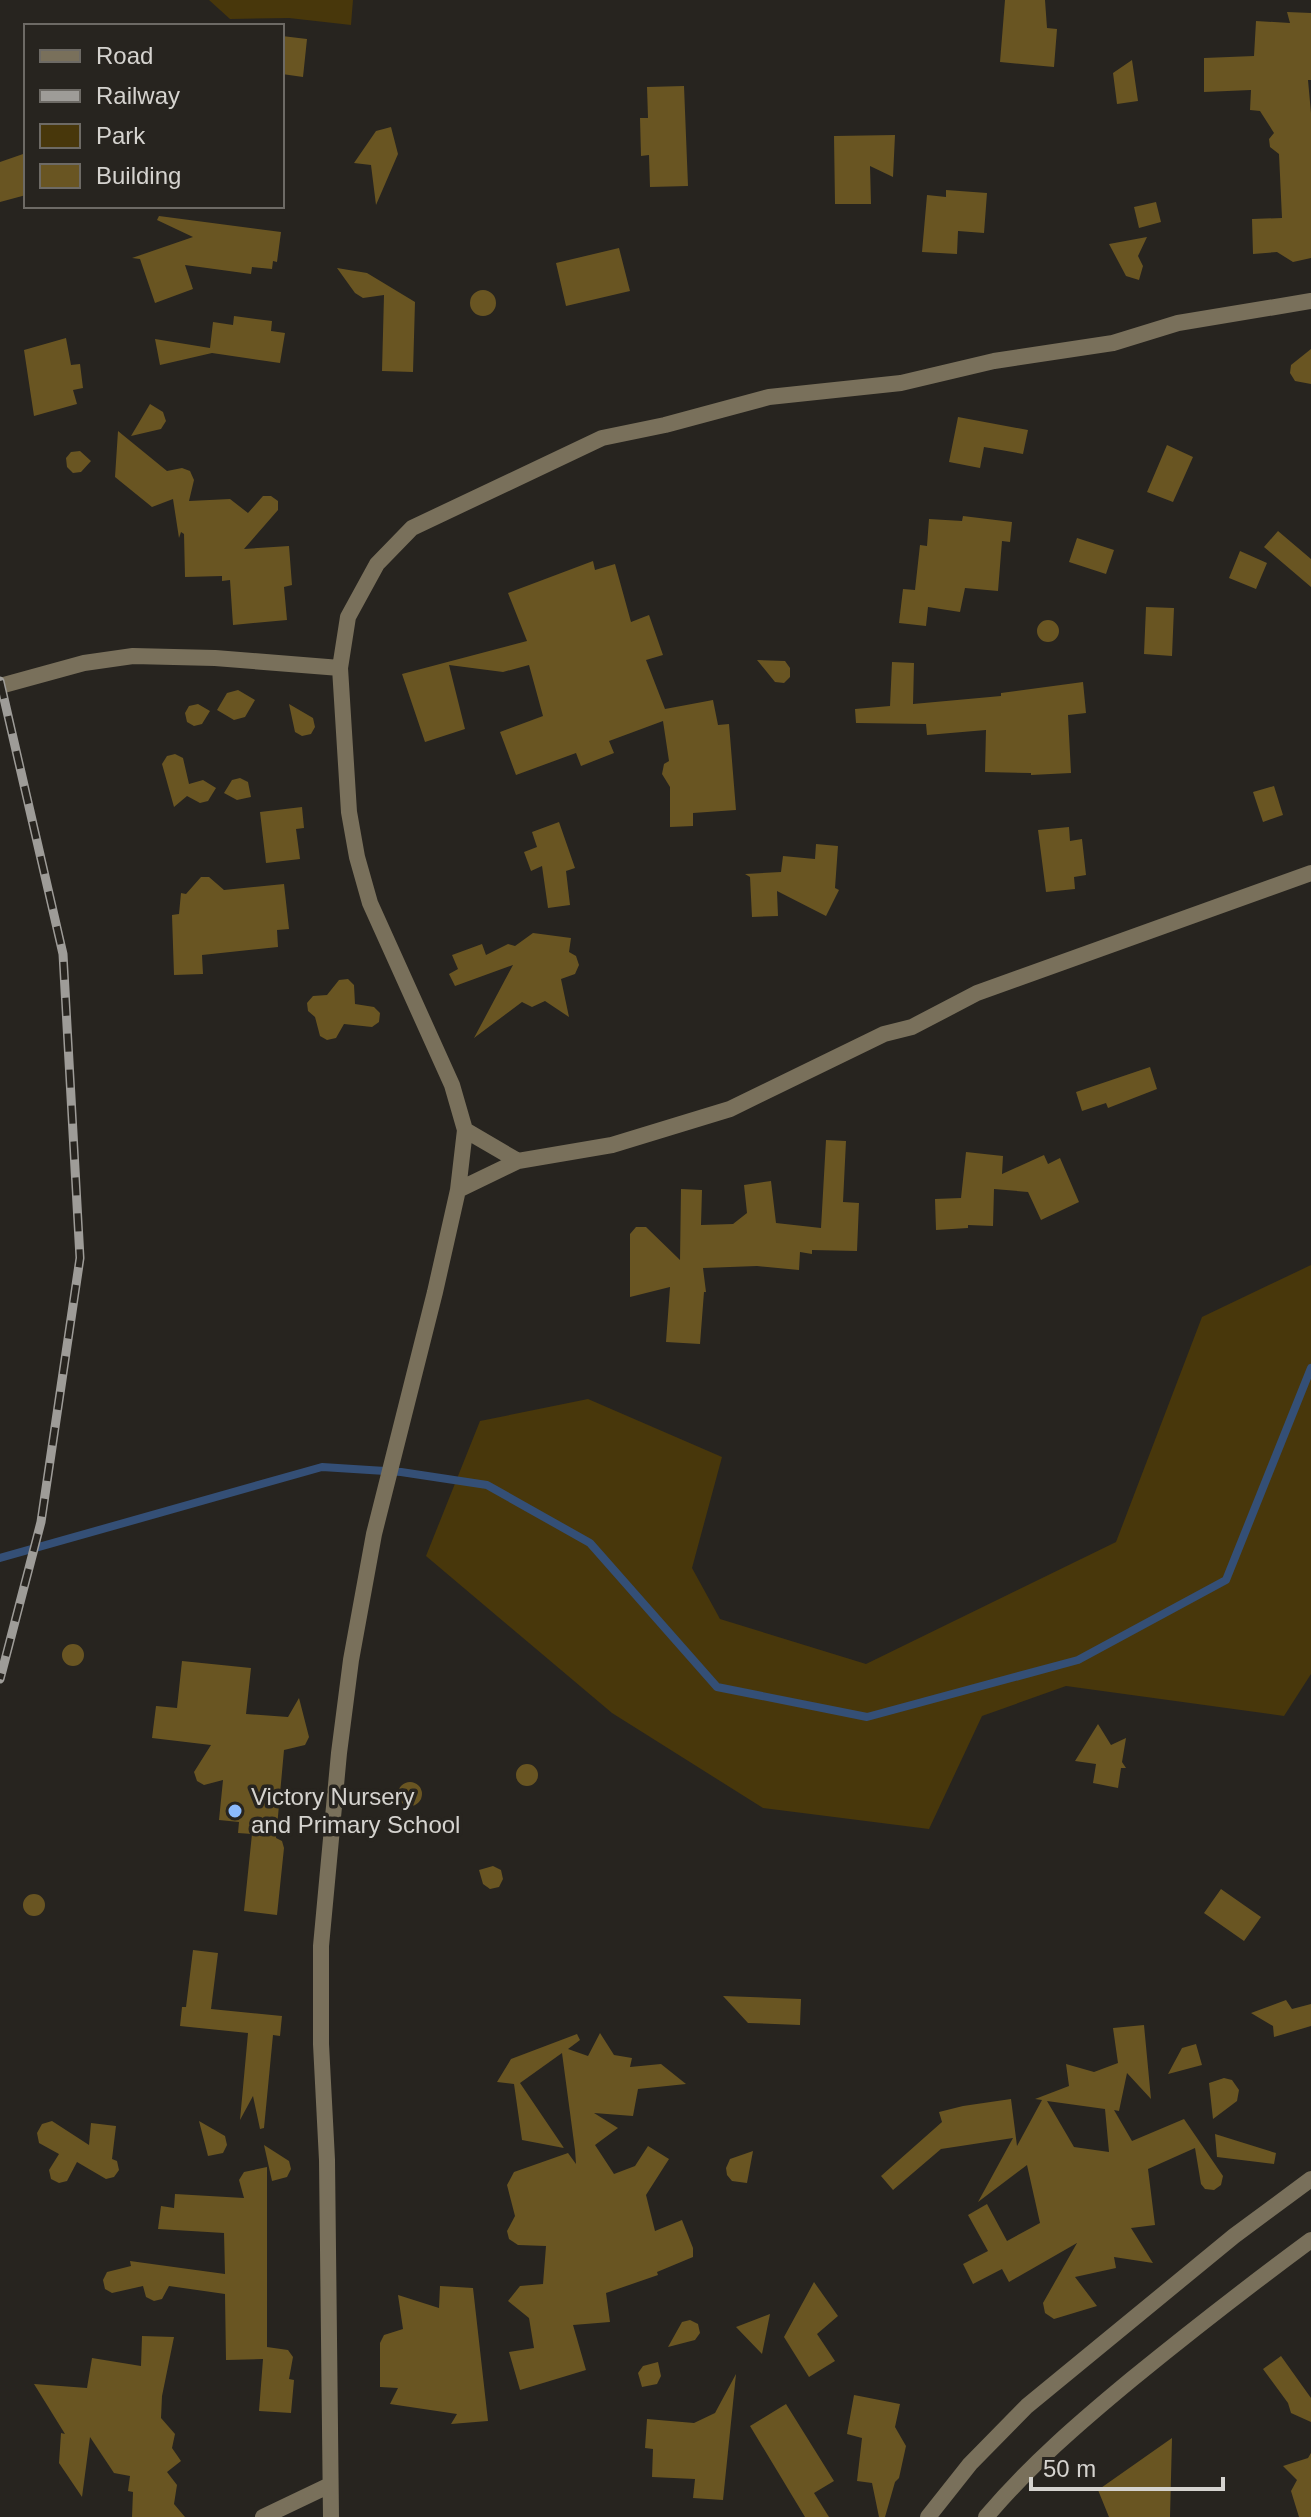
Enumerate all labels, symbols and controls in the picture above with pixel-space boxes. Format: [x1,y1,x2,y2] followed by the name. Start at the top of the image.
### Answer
[24,24,284,208] legend
[96,42,153,69] text: Road
[96,82,180,109] text: Railway
[96,122,146,149] text: Park
[96,162,181,189] text: Building
[251,1783,460,1838] place label: Victory Nursery and Primary School
[226,1802,244,1820] marker: Victory Nursery and Primary School
[1031,2441,1223,2491] scale bar
[1043,2455,1096,2482] text: 50 m

